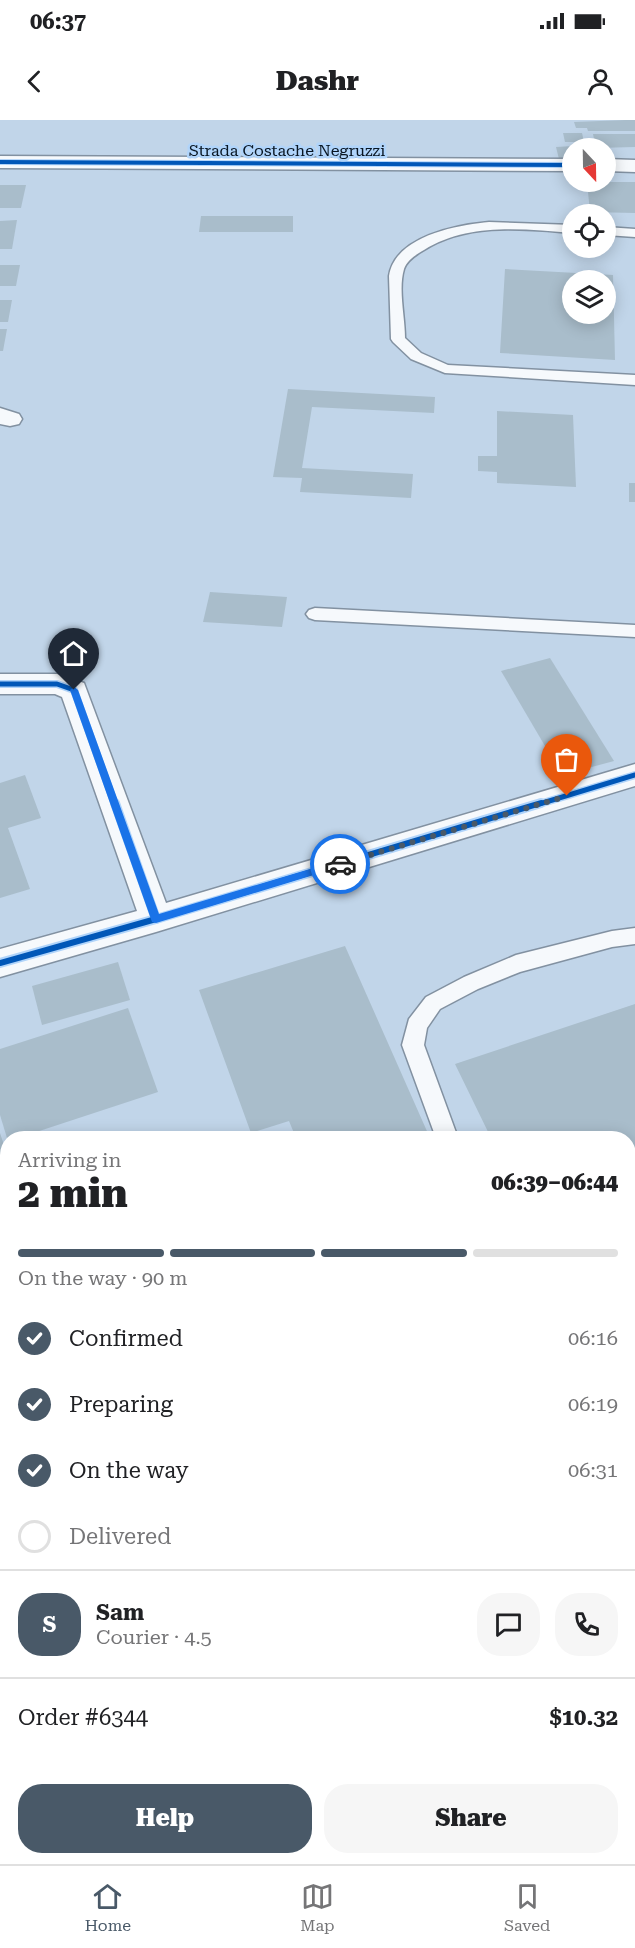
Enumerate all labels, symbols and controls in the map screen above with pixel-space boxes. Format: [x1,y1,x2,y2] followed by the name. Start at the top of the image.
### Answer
[30,9,86,34] text: 06:37
[18,65,51,98] icon: back
[276,65,359,97] text: Dashr
[584,65,617,98] icon: person
[562,138,616,192] north arrow
[562,138,616,324] map controls
[189,141,385,160] street label: Strada Costache Negruzzi
[562,204,616,258] button: locate
[562,270,616,324] button: layers
[48,628,99,690] pin
[57,637,90,670] icon: home
[541,734,592,796] pin
[550,743,583,776] icon: bag
[310,834,370,894] courier
[324,848,357,881] icon: car
[18,1148,121,1172] text: Arriving in
[491,1170,618,1195] text: 06:39–06:44
[18,1171,128,1217] text: 2 min
[18,1266,188,1290] text: On the way · 90 m
[18,1322,51,1355] icon: check
[69,1326,183,1351] text: Confirmed
[568,1326,618,1350] text: 06:16
[18,1388,51,1421] icon: check
[69,1392,173,1417] text: Preparing
[568,1392,618,1416] text: 06:19
[18,1454,51,1487] icon: check
[69,1458,189,1483] text: On the way
[568,1458,618,1482] text: 06:31
[69,1524,171,1549] text: Delivered
[477,1593,540,1656] button: chat
[555,1593,618,1656] button: phone
[96,1600,144,1625] text: Sam
[43,1612,56,1637] text: S
[96,1625,212,1649] text: Courier · 4.5
[18,1705,148,1730] text: Order #6344
[549,1705,618,1730] text: $10.32
[18,1784,312,1853] button: Help
[324,1784,618,1853] button: Share
[85,1880,131,1935] tab: Home
[300,1880,335,1935] tab: Map
[504,1880,550,1935] tab: Saved

